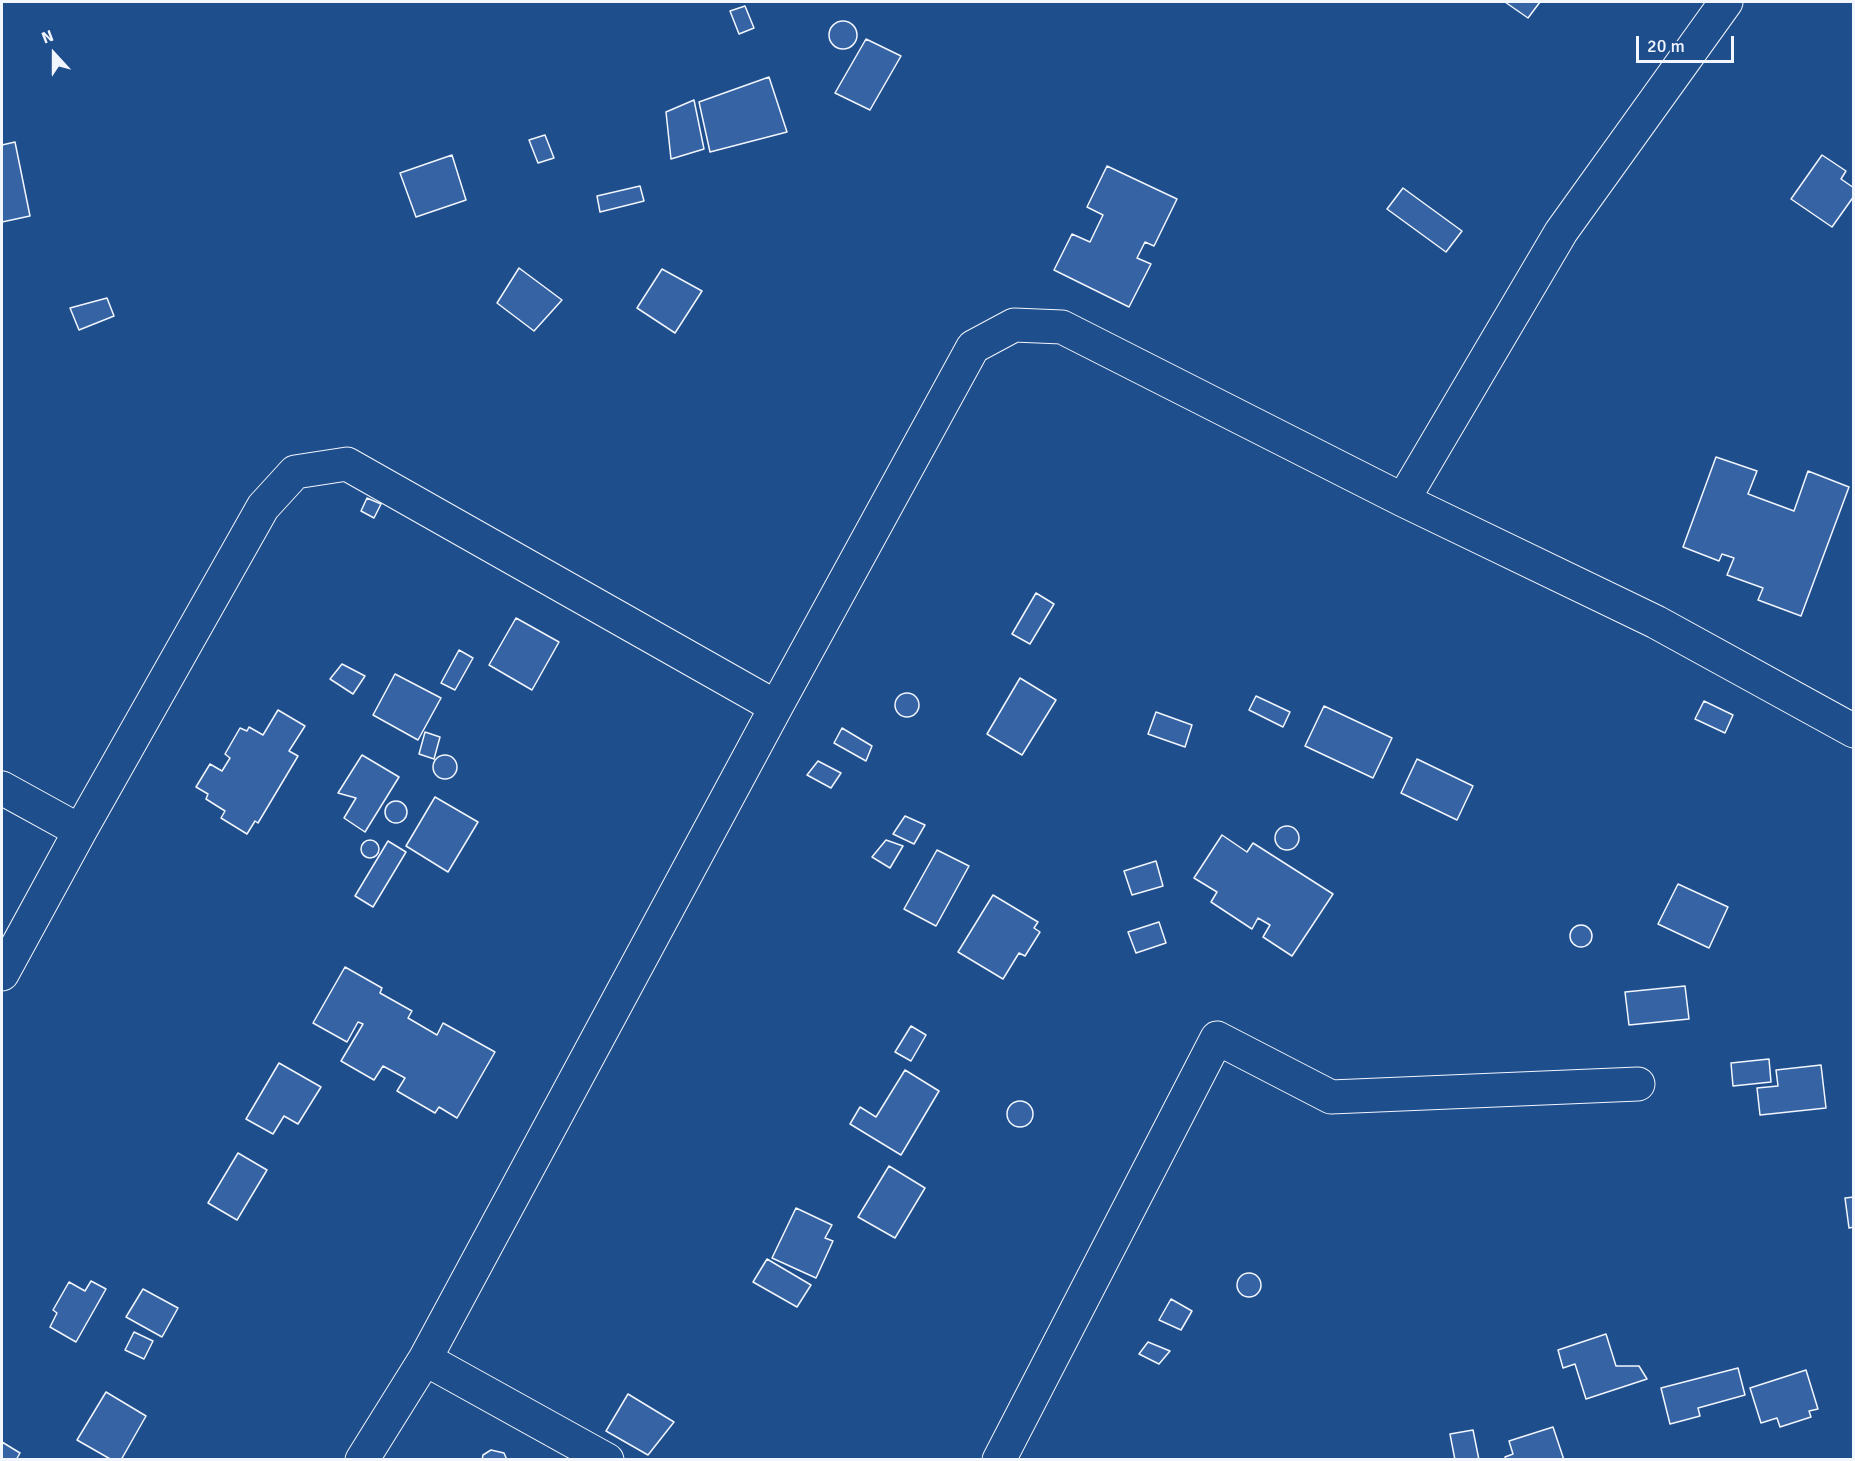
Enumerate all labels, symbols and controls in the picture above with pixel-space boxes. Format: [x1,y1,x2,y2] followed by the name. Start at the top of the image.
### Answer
[24,24,84,84] north arrow
[1639,24,1736,62] scale bar
[39,26,56,49] text: N
[1647,35,1685,57] text: 20 m

